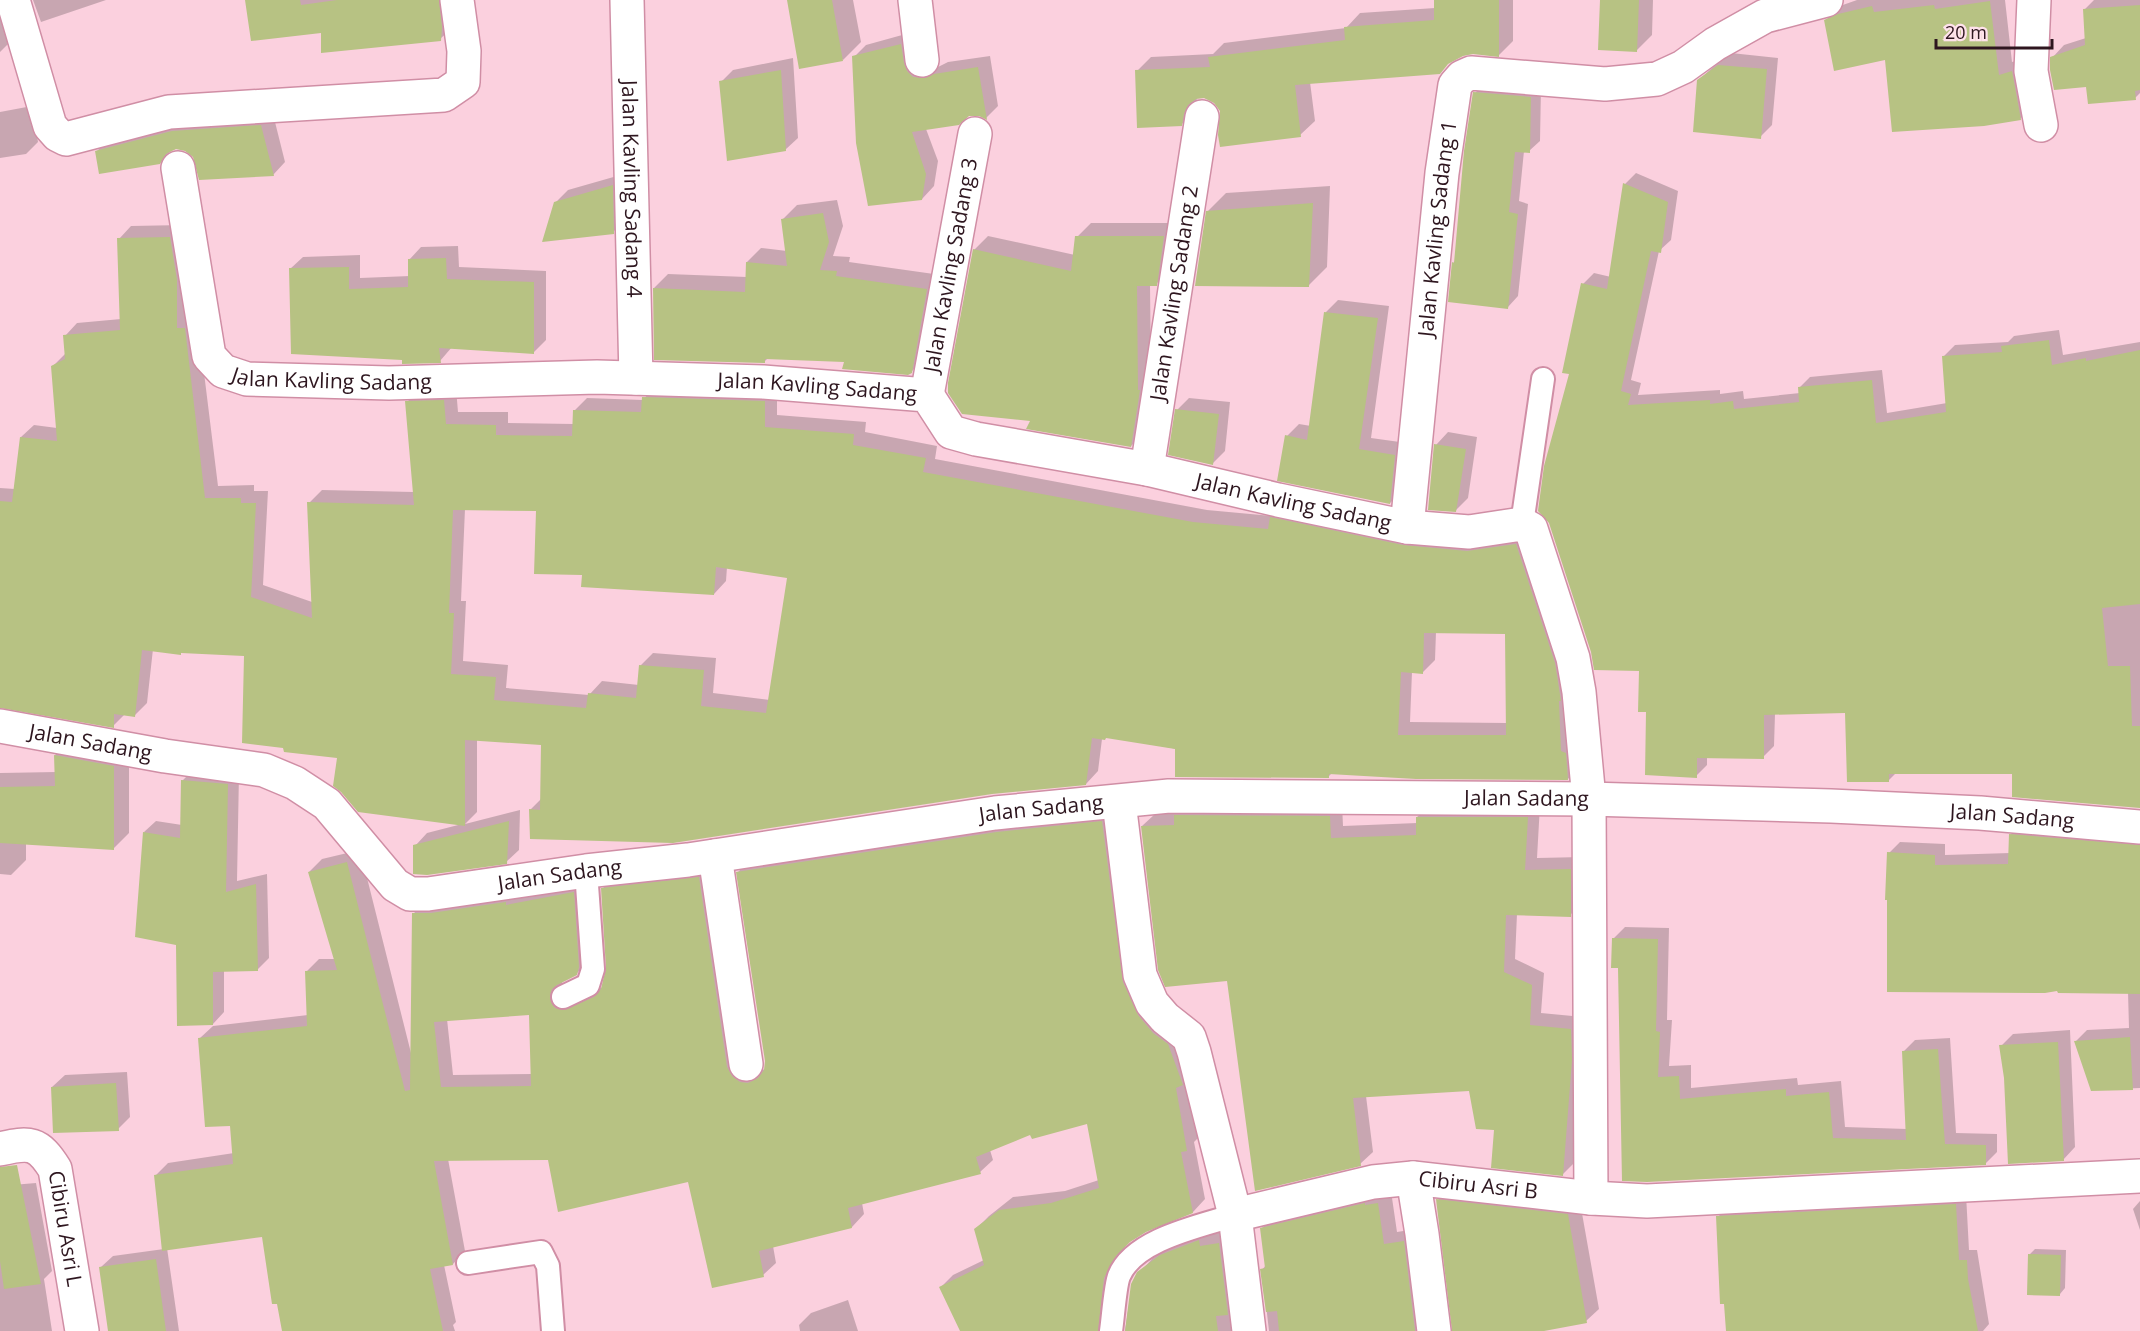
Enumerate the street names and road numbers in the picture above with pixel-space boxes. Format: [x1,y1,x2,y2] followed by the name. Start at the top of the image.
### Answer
[616,78,649,298] street label: Jalan Kavling Sadang 4
[1411,118,1463,340] street label: Jalan Kavling Sadang 1
[916,155,983,376] street label: Jalan Kavling Sadang 3
[1143,183,1204,405] street label: Jalan Kavling Sadang 2
[226,359,432,396] street label: Jalan Kavling Sadang
[715,366,918,407] street label: Jalan Kavling Sadang
[1191,466,1394,536] street label: Jalan Kavling Sadang
[25,716,155,766] street label: Jalan Sadang
[1462,783,1589,812] street label: Jalan Sadang
[975,788,1104,829] street label: Jalan Sadang
[1947,797,2076,834] street label: Jalan Sadang
[494,852,623,897] street label: Jalan Sadang
[1417,1164,1539,1205] street label: Cibiru Asri B
[42,1168,89,1289] street label: Cibiru Asri L

